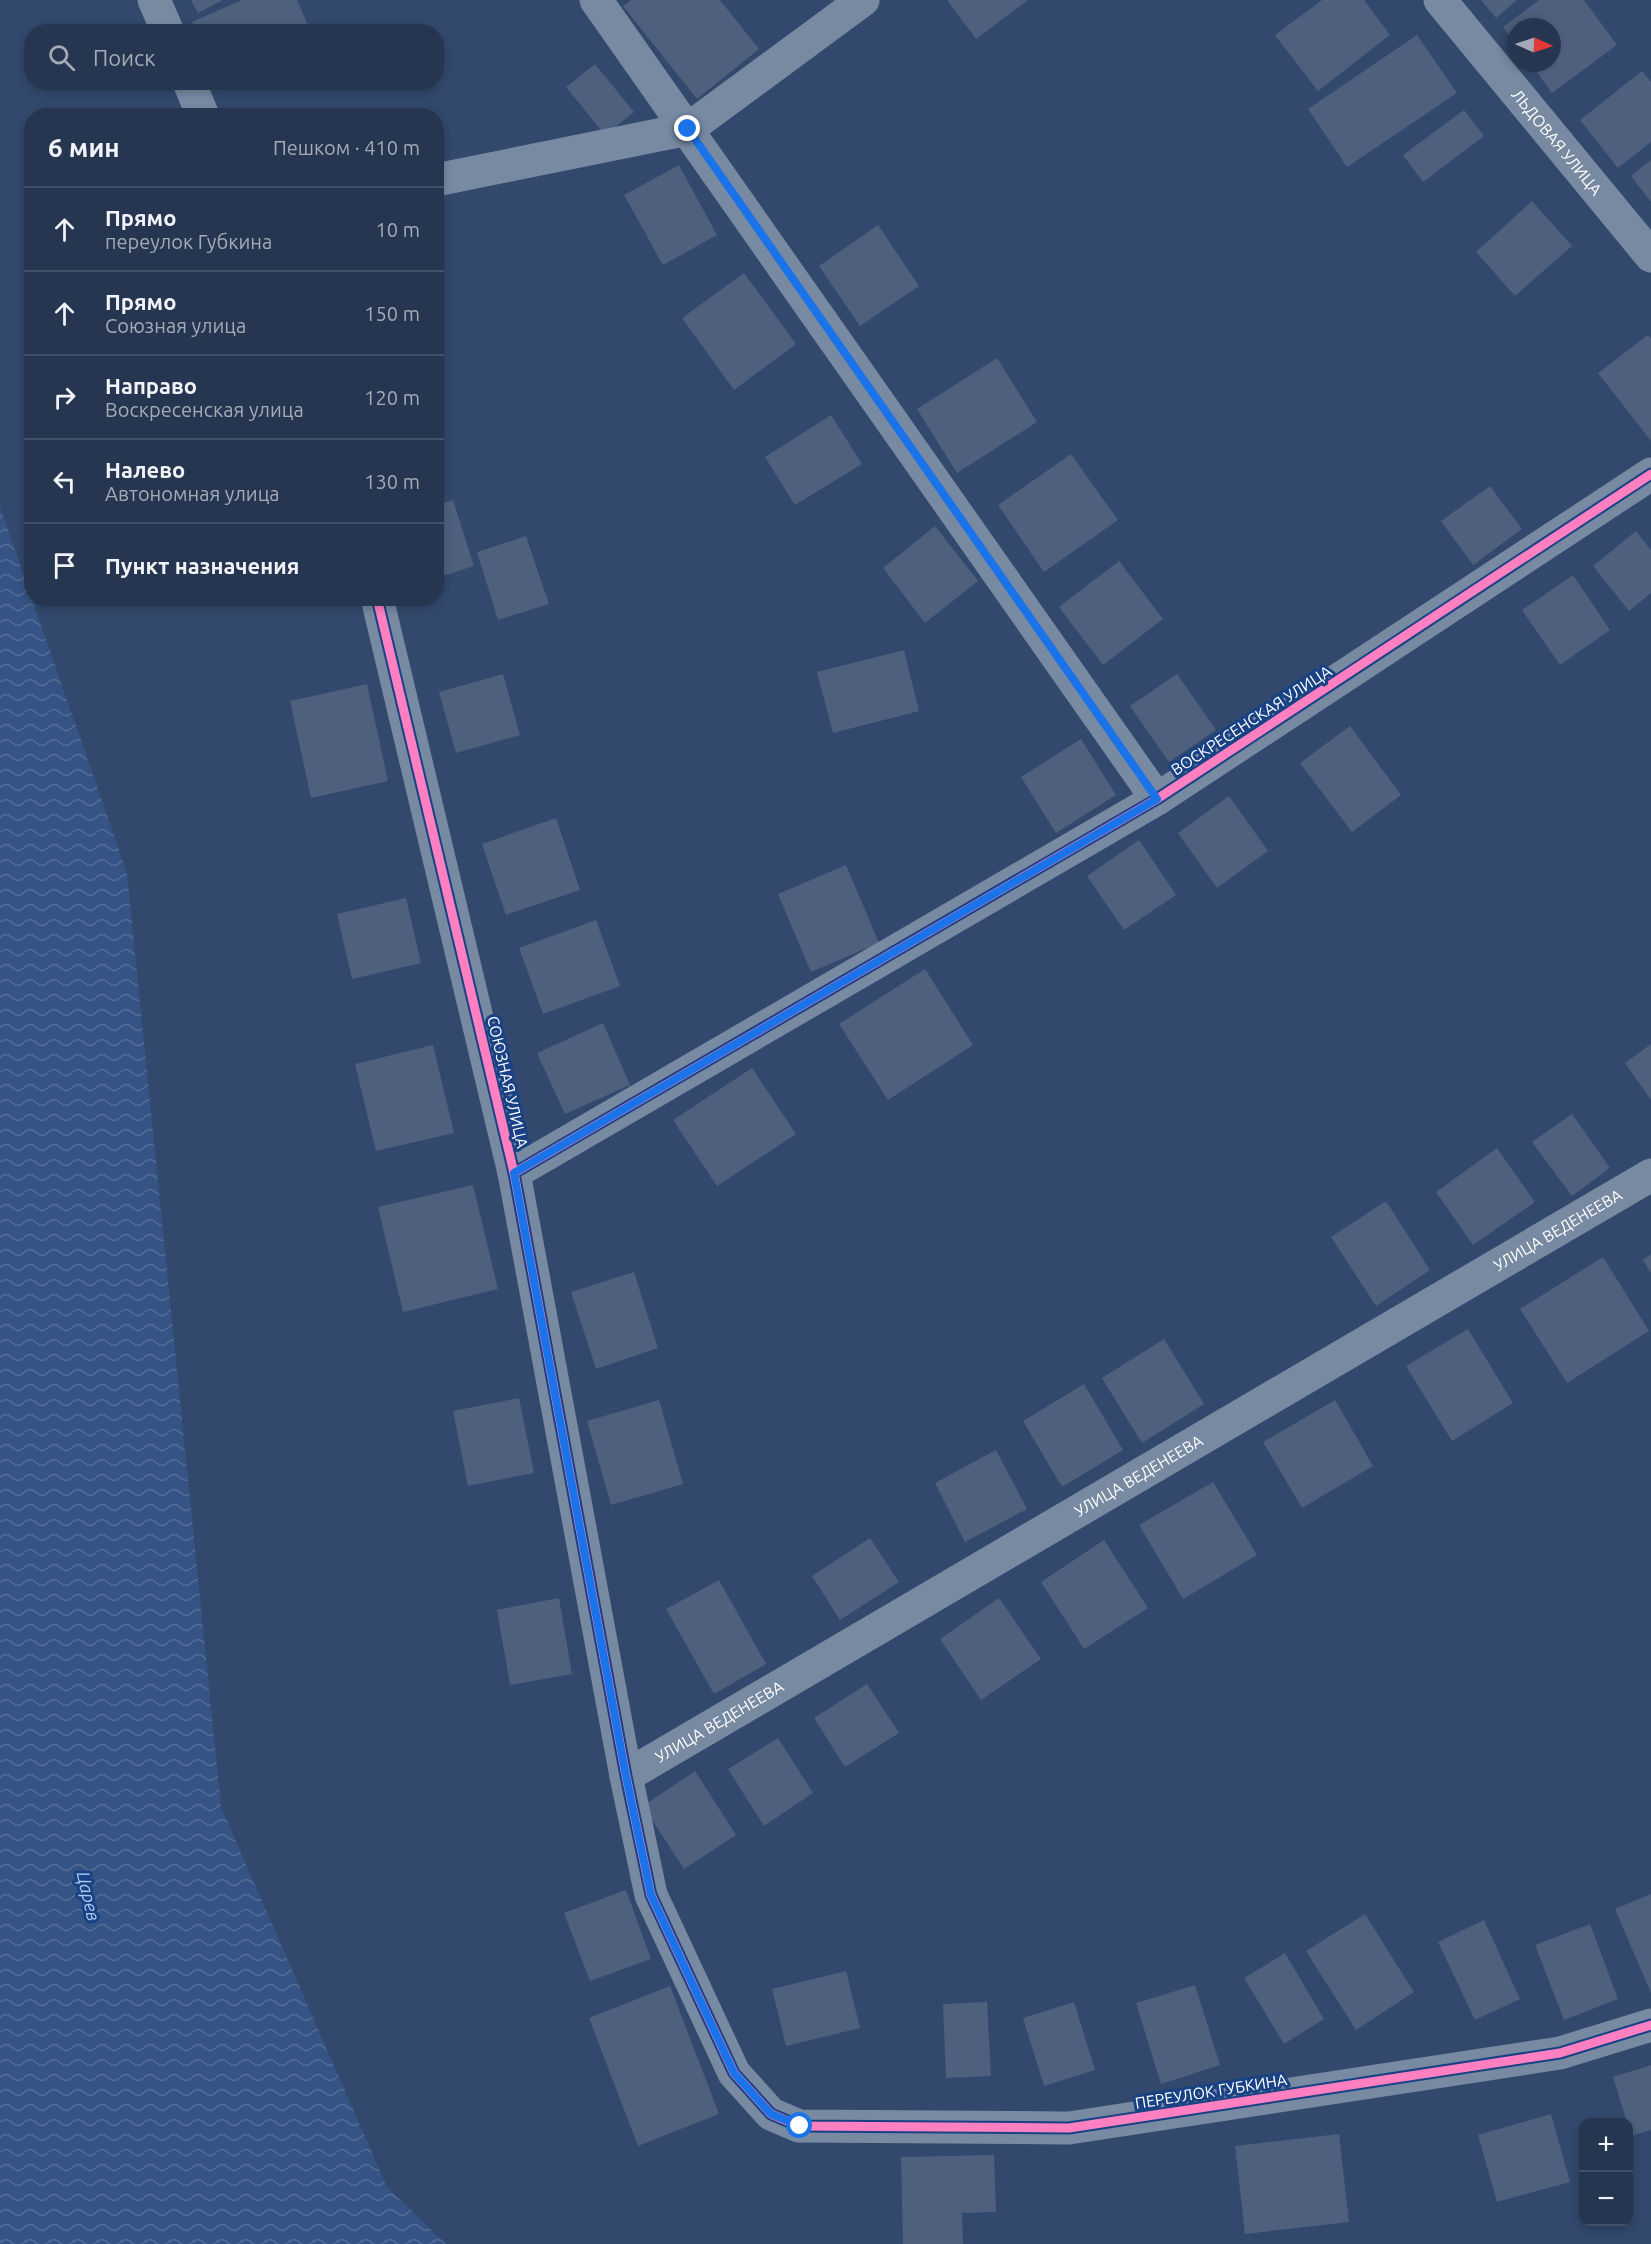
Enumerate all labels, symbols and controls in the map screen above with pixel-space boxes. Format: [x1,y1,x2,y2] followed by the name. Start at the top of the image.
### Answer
[1507,18,1561,72] north arrow
[24,24,444,90] search box
[45,41,78,74] icon: search
[93,45,156,70] text: Поиск
[1508,86,1606,199] street label: ЛЬДОВАЯ УЛИЦА
[674,115,700,141] route end
[48,133,120,162] text: 6 мин
[273,136,420,159] text: Пешком · 410 m
[105,205,176,230] text: Прямо
[48,213,81,246] icon: ahead
[376,218,420,241] text: 10 m
[105,230,272,253] text: переулок Губкина
[105,289,176,314] text: Прямо
[48,297,81,330] icon: ahead
[364,302,420,325] text: 150 m
[105,314,246,337] text: Союзная улица
[105,373,197,398] text: Направо
[48,381,81,414] icon: right
[364,386,420,409] text: 120 m
[105,398,304,421] text: Воскресенская улица
[105,457,185,482] text: Налево
[48,465,81,498] icon: left
[364,470,420,493] text: 130 m
[105,482,280,505] text: Автономная улица
[48,549,81,582] icon: arrive
[105,553,299,578] text: Пункт назначения
[1168,661,1335,779] street label: ВОСКРЕСЕНСКАЯ УЛИЦА
[484,1014,532,1150] street label: СОЮЗНАЯ УЛИЦА
[1490,1185,1625,1274] street label: УЛИЦА ВЕДЕНЕЕВА
[1071,1431,1206,1520] street label: УЛИЦА ВЕДЕНЕЕВА
[652,1677,787,1766] street label: УЛИЦА ВЕДЕНЕЕВА
[74,1869,104,1923] water label: Царев
[1134,2070,1289,2112] street label: ПЕРЕУЛОК ГУБКИНА
[786,2112,812,2138] route start
[1579,2118,1633,2226] map controls
[1579,2118,1633,2172] button: +
[1579,2172,1633,2226] button: −

